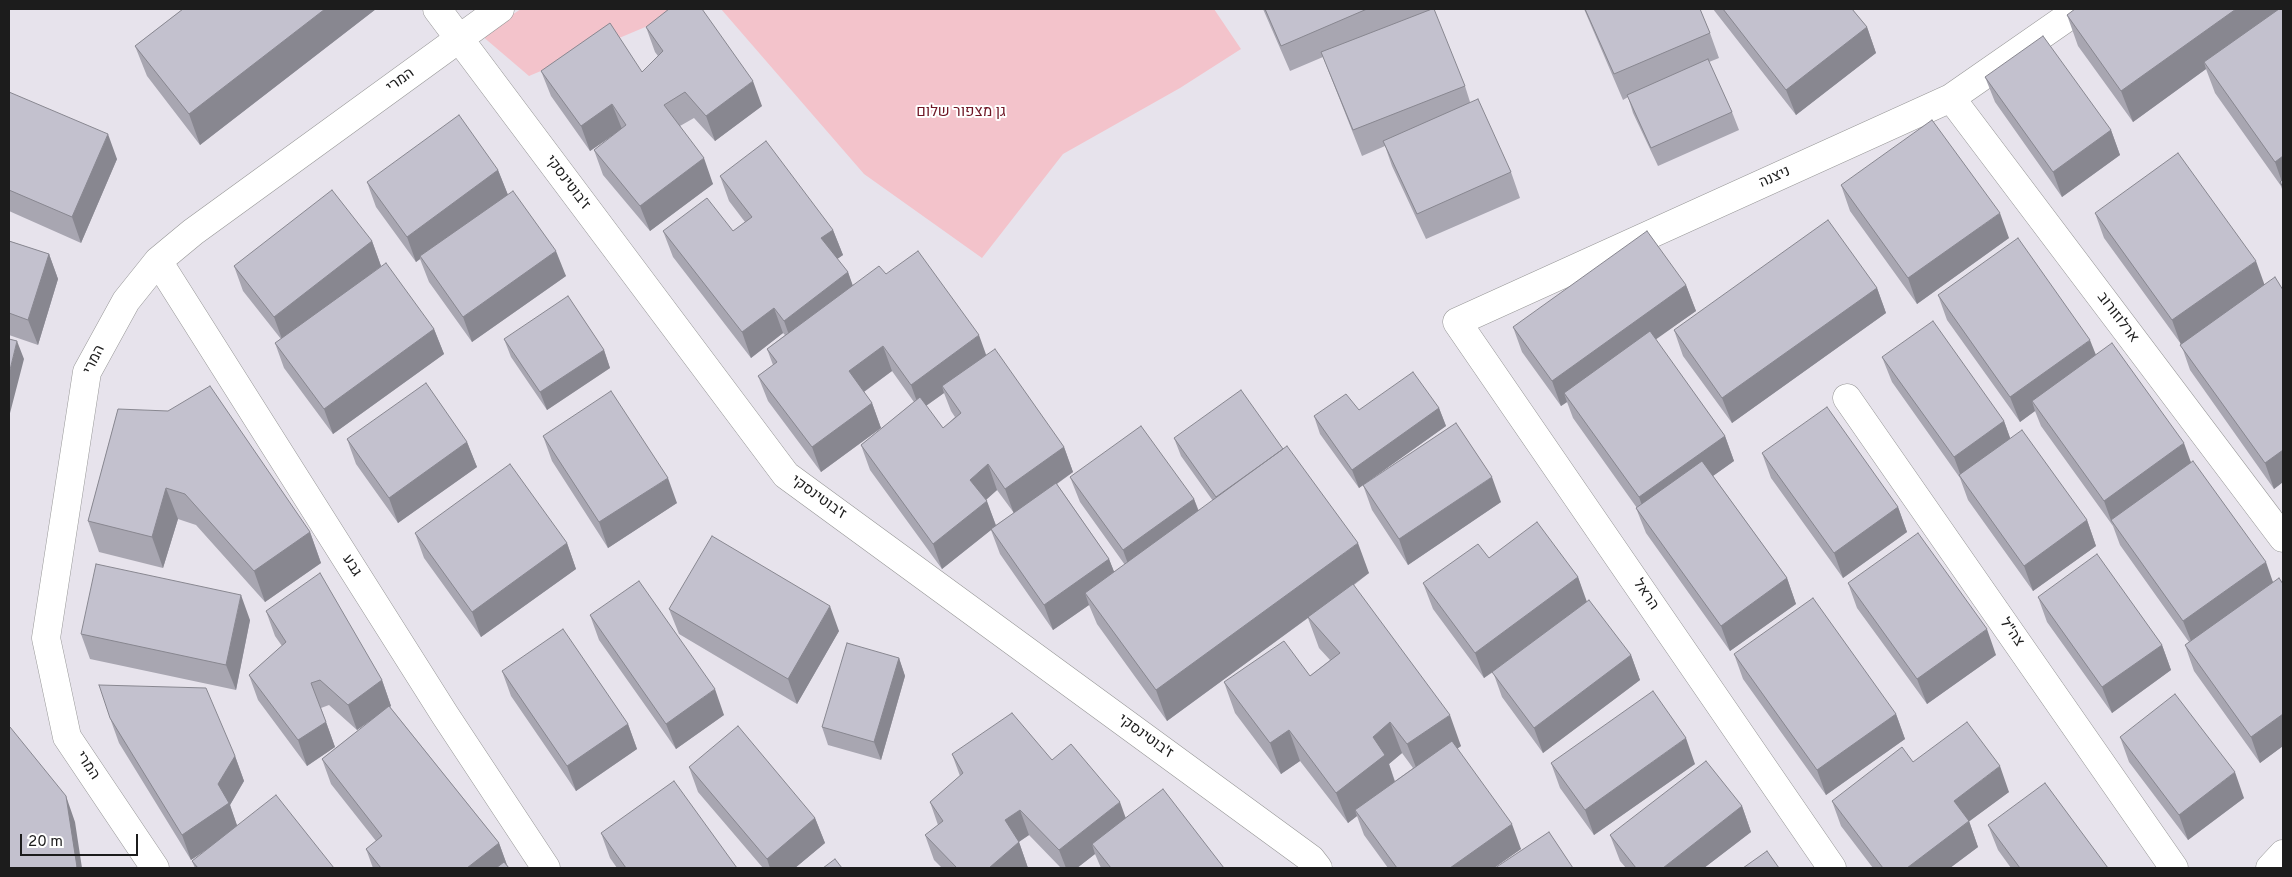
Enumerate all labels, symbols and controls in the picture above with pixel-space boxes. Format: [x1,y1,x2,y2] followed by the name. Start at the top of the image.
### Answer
[383,65,419,97] street label: המרי
[916,104,1006,122] park label: גן מצפור שלום
[541,152,593,214] street label: ז'בוטינסקי
[1757,163,1793,193] street label: ניצנה
[2092,289,2142,347] street label: ארלוזורוב
[80,342,110,378] street label: המרי
[787,472,849,524] street label: ז'בוטינסקי
[337,552,365,580] street label: גבע
[1628,576,1662,614] street label: הראל
[1995,615,2027,651] street label: צה"ל
[1114,711,1176,763] street label: ז'בוטינסקי
[71,748,103,784] street label: המרי
[22,824,140,856] scale bar
[28,833,63,852] text: 20 m

